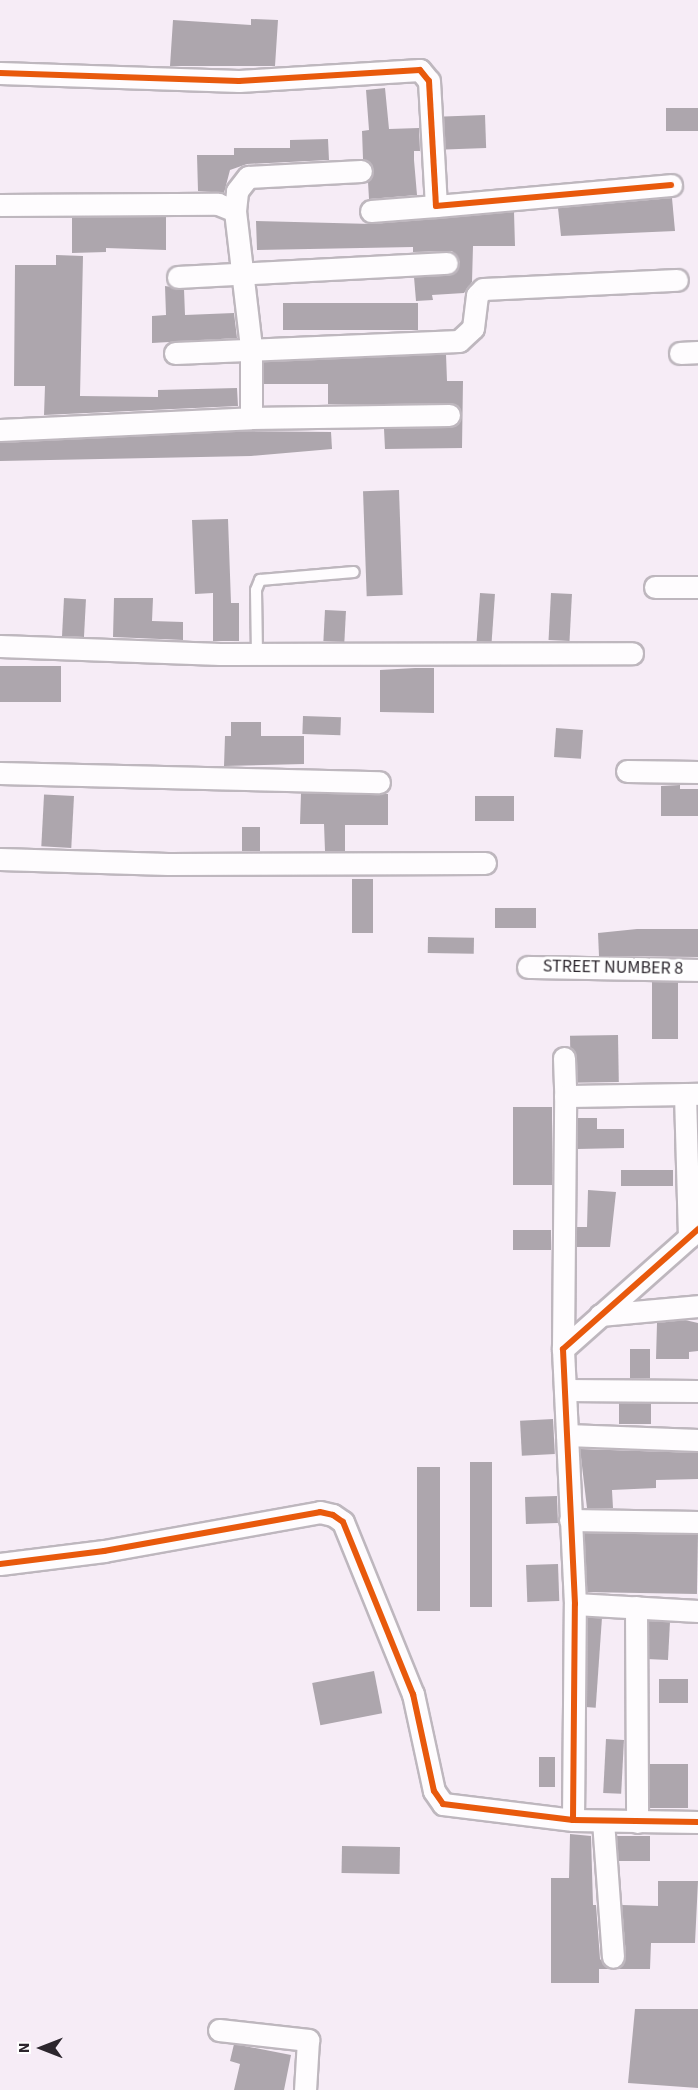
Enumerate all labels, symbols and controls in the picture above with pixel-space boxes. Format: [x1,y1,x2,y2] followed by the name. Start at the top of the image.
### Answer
[543,956,683,980] street label: STREET NUMBER 8
[12,2018,72,2078] north arrow
[13,2043,35,2053] text: N

